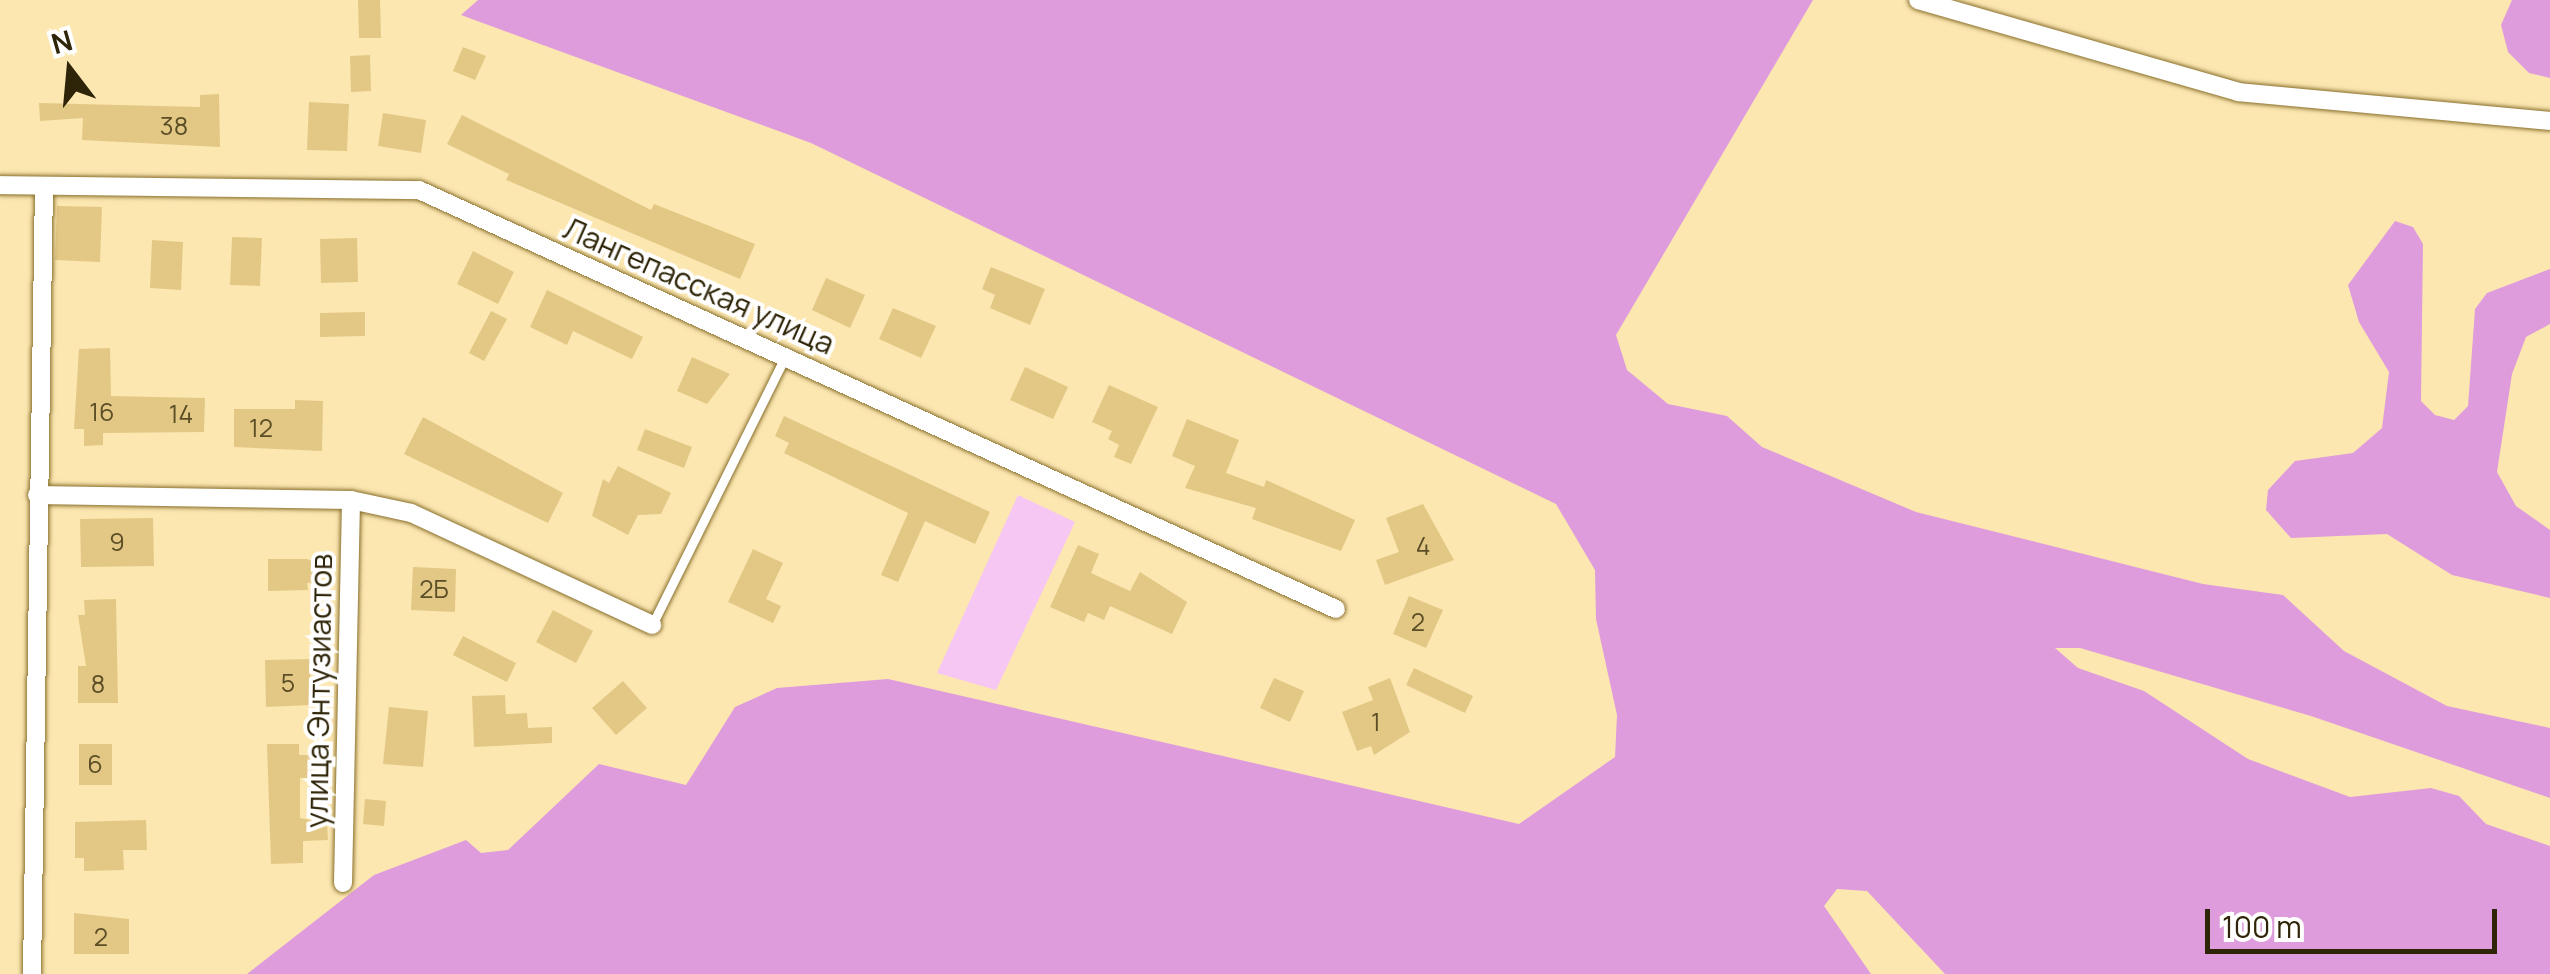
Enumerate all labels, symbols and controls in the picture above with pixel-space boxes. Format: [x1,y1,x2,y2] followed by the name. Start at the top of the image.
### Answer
[20,20,120,120] north arrow
[47,20,77,62] text: N
[160,111,188,141] house number: 38
[558,210,840,362] street label: Лангепасская улица
[89,397,115,427] house number: 16
[169,399,193,429] house number: 14
[249,413,273,443] house number: 12
[109,527,125,557] house number: 9
[1416,531,1430,561] house number: 4
[299,554,339,828] street label: улица Энтузиастов
[419,574,449,604] house number: 2Б
[1411,607,1425,637] house number: 2
[281,668,295,698] house number: 5
[91,669,105,699] house number: 8
[1371,707,1381,737] house number: 1
[87,749,103,779] house number: 6
[2210,889,2502,951] scale bar
[2222,906,2302,947] text: 100 m
[94,922,108,952] house number: 2

